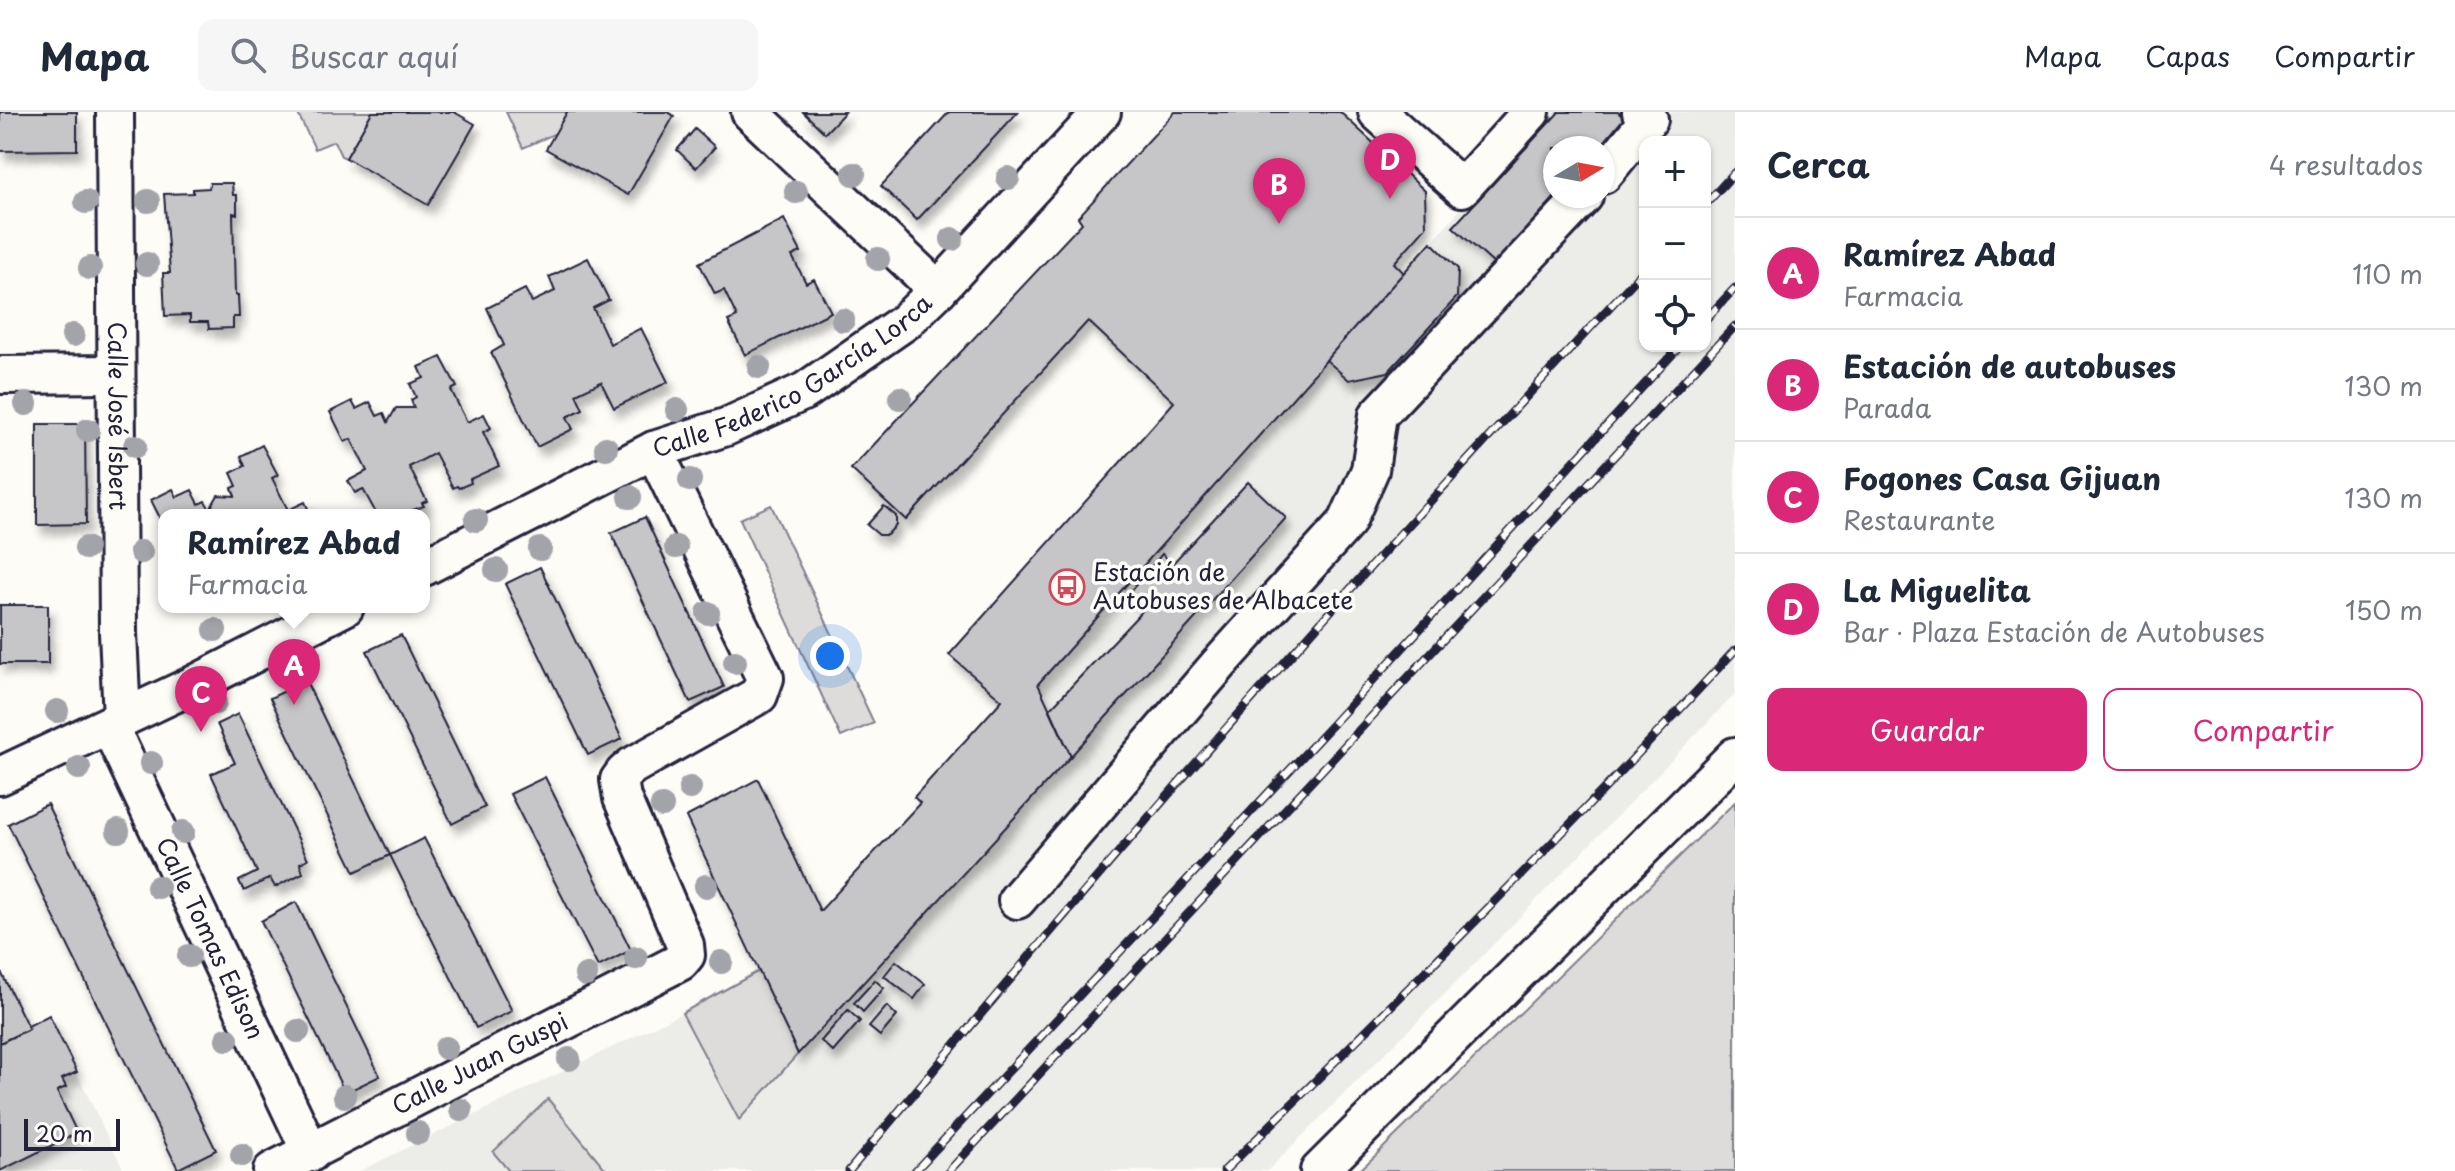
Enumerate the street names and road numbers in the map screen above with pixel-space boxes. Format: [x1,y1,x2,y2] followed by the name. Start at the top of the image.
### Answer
[647,285,940,465] street label: Calle Federico García Lorca
[100,322,137,510] street label: Calle José Isbert
[148,830,275,1045] street label: Calle Tomas Edison
[385,1002,574,1123] street label: Calle Juan Guspi

